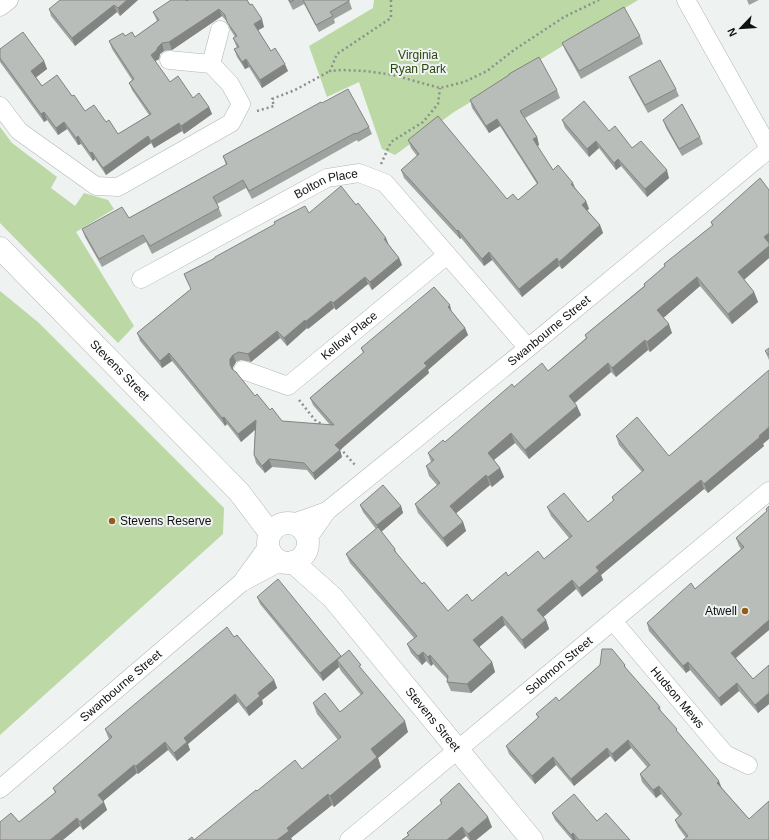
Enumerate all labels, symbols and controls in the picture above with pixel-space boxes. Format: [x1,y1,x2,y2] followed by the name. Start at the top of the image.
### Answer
[721,8,761,48] north arrow
[725,26,739,38] text: N
[390,48,447,76] park label: Virginia Ryan Park
[292,166,359,202] street label: Bolton Place
[505,292,594,369] street label: Swanbourne Street
[318,308,380,363] street label: Kellow Place
[87,337,153,404] street label: Stevens Street
[120,514,212,528] place label: Stevens Reserve
[107,516,117,526] marker: Stevens Reserve
[705,604,737,618] place label: Atwell
[740,606,750,616] marker: Atwell
[523,633,596,697] street label: Solomon Street
[77,647,165,724] street label: Swanbourne Street
[648,664,707,731] street label: Hudson Mews
[402,685,464,755] street label: Stevens Street

